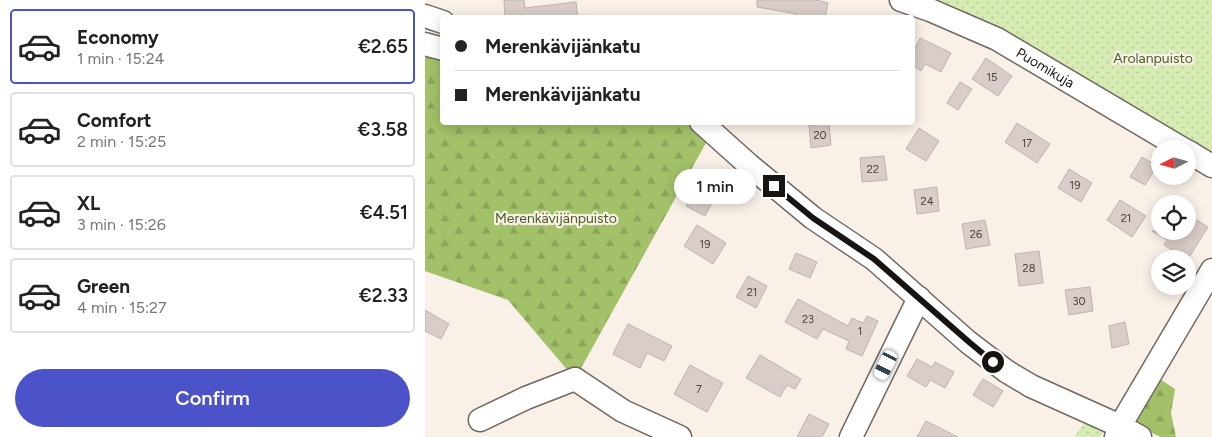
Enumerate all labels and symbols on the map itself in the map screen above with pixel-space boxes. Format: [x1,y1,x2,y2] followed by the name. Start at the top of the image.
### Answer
[1013,44,1078,91] street label: Puomikuja
[1113,50,1193,67] park label: Arolanpuisto
[987,71,997,84] house number: 15
[813,129,827,142] house number: 20
[1022,137,1032,150] house number: 17
[1151,140,1196,185] north arrow
[867,163,879,176] house number: 22
[674,168,757,204] callout: 1 min
[763,175,785,197] route end
[1070,179,1080,192] house number: 19
[921,195,934,208] house number: 24
[495,210,617,227] park label: Merenkävijänpuisto
[1121,212,1131,225] house number: 21
[970,228,982,241] house number: 26
[700,238,710,251] house number: 19
[1023,262,1036,275] house number: 28
[747,286,757,299] house number: 21
[1072,295,1086,308] house number: 30
[802,313,814,326] house number: 23
[858,325,862,338] house number: 1
[872,348,899,382] car
[982,351,1004,373] route start
[696,383,702,396] house number: 7

